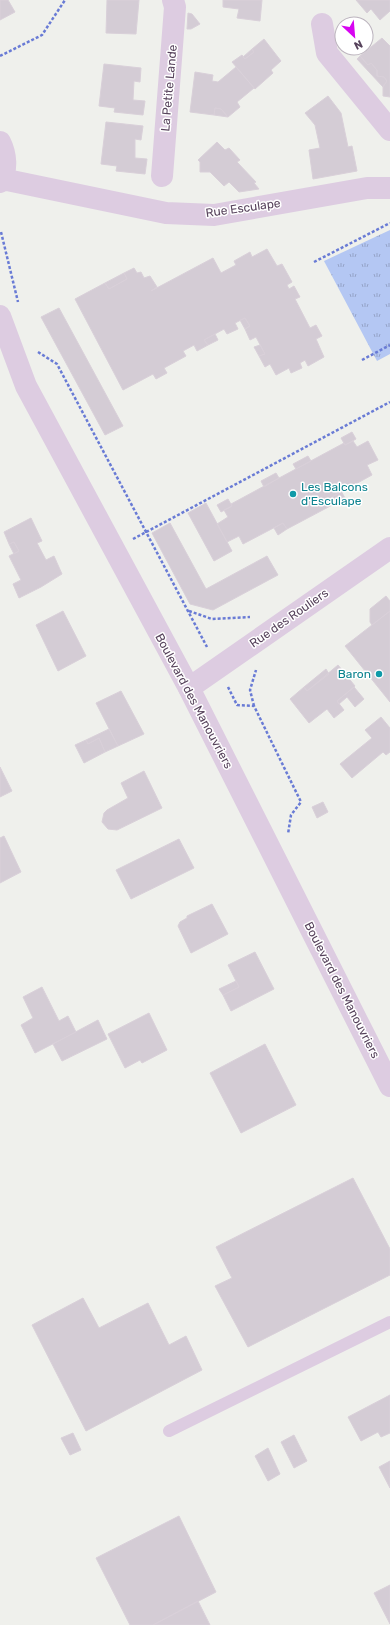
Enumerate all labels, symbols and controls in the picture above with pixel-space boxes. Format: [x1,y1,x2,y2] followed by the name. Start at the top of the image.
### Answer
[334,16,374,56] north arrow
[352,37,365,52] text: N
[158,44,180,132] street label: La Petite Lande
[205,196,282,220] street label: Rue Esculape
[301,480,368,508] place label: Les Balcons d'Esculape
[288,489,298,499] marker: Les Balcons d'Esculape
[247,586,331,650] street label: Rue des Rouliers
[152,631,236,771] street label: Boulevard des Manouvriers
[338,667,371,681] place label: Baron
[374,669,384,679] marker: Baron
[301,920,383,1060] street label: Boulevard des Manouvriers

